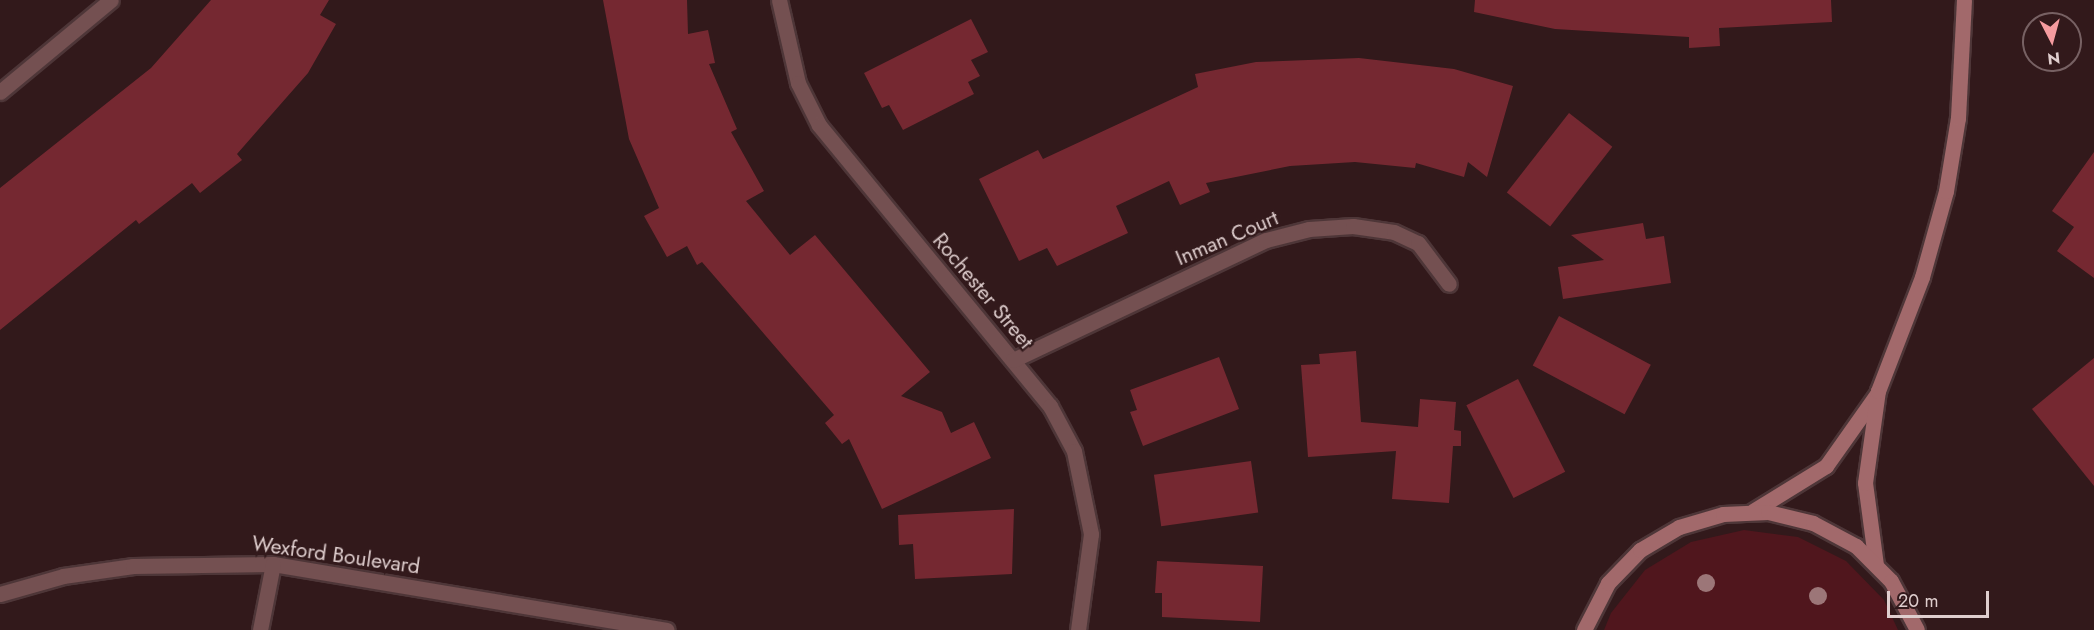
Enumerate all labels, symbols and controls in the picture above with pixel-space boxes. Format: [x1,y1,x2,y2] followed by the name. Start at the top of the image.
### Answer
[2022,12,2082,72] north arrow
[2046,46,2061,71] text: N
[1172,205,1282,271] street label: Inman Court
[927,228,1039,354] street label: Rochester Street
[250,531,422,579] street label: Wexford Boulevard
[1890,579,1992,617] scale bar
[1898,588,1938,614] text: 20 m

